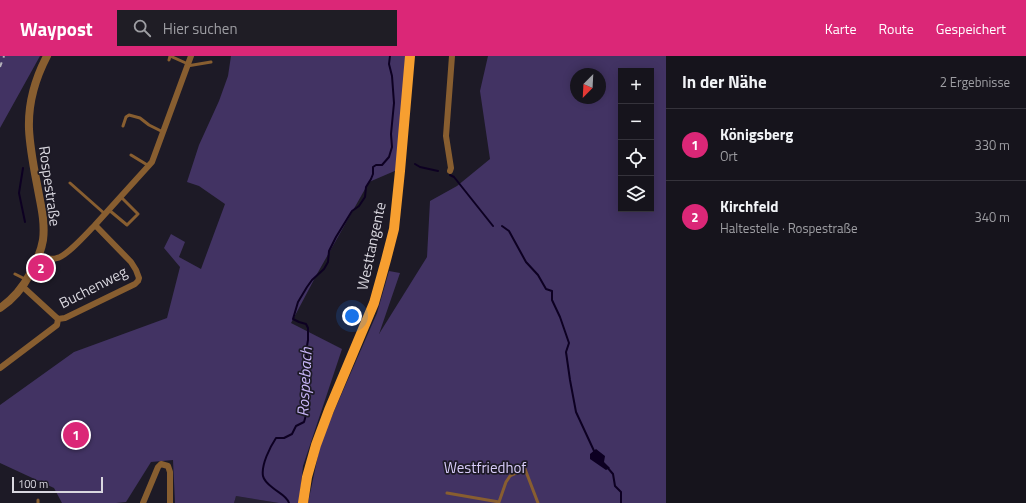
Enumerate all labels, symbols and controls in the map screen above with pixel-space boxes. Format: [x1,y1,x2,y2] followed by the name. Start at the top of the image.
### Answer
[117,10,397,46] search box
[20,14,93,43] text: Waypost
[131,17,153,39] icon: search
[163,17,237,40] text: Hier suchen
[825,18,857,39] text: Karte
[879,18,914,39] text: Route
[936,18,1006,39] text: Gespeichert
[570,68,606,104] north arrow
[618,68,654,212] map controls
[618,68,654,104] button: +
[682,69,767,95] text: In der Nähe
[940,72,1010,92] text: 2 Ergebnisse
[618,104,654,140] button: −
[720,123,793,146] text: Königsberg
[691,135,699,155] text: 1
[974,135,1010,155] text: 330 m
[618,140,654,176] button: locate
[33,144,67,228] street label: Rospestraße
[720,146,738,166] text: Ort
[618,176,654,212] button: layers
[720,195,779,218] text: Kirchfeld
[350,200,392,292] street label: Westtangente
[691,207,699,227] text: 2
[974,207,1010,227] text: 340 m
[720,218,858,238] text: Haltestelle · Rospestraße
[28,253,54,283] pin: 2
[55,260,131,314] street label: Buchenweg
[342,306,362,326] your location
[290,346,318,417] water label: Rospebach
[63,420,89,450] pin: 1
[444,456,526,479] park label: Westfriedhof
[12,475,103,494] scale bar
[18,476,48,492] text: 100 m

